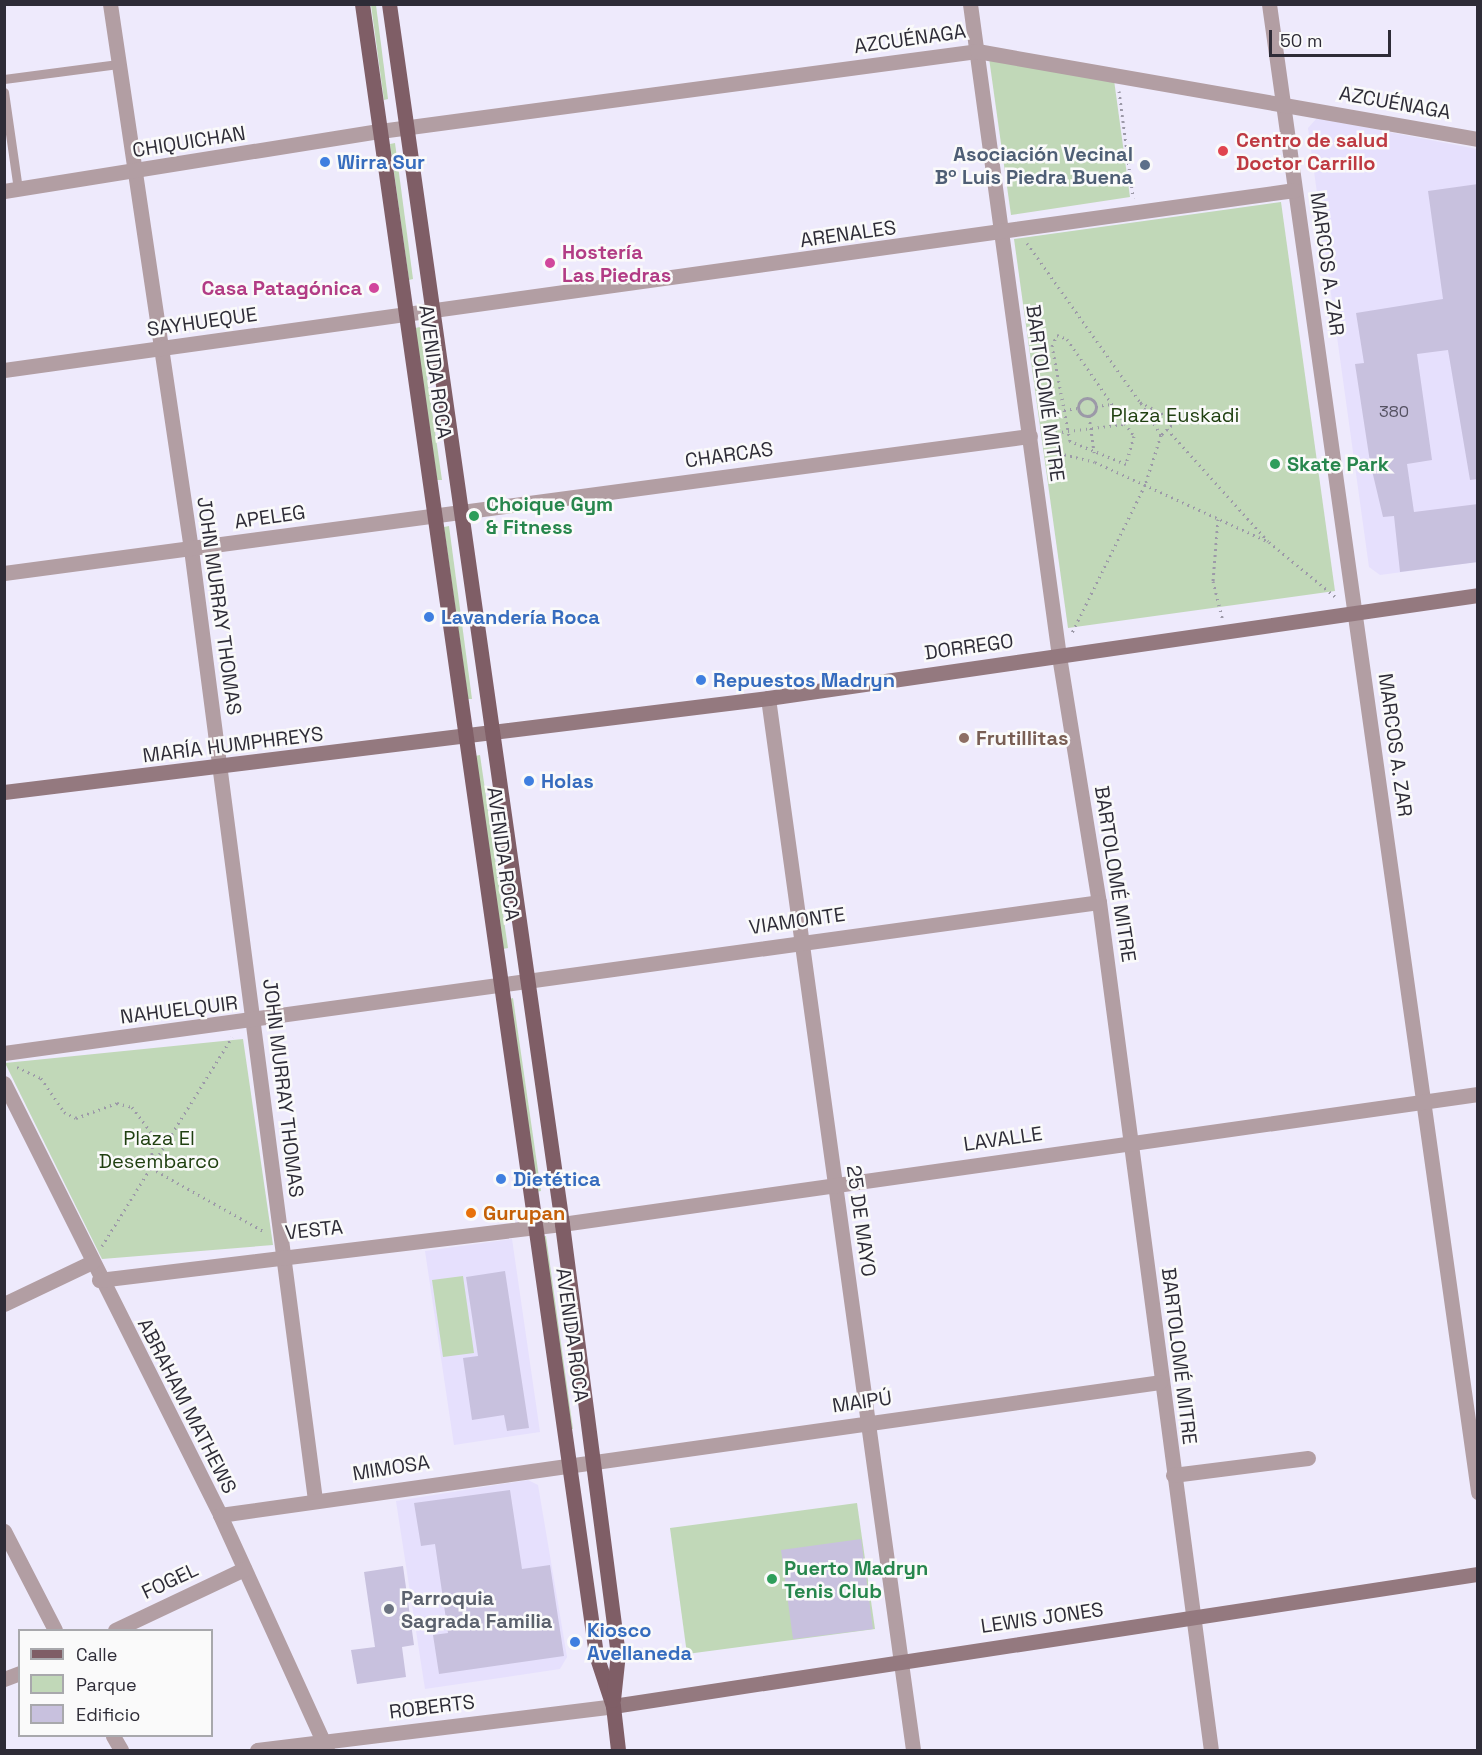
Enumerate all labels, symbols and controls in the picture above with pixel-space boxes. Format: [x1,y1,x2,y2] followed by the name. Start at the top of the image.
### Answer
[1272,18,1394,56] scale bar
[853,19,967,59] street label: AZCUÉNAGA
[1280,29,1322,52] text: 50 m
[1337,81,1453,125] street label: AZCUÉNAGA
[131,121,247,163] street label: CHIQUICHAN
[1236,128,1388,175] place label: Centro de salud Doctor Carrillo
[935,142,1133,189] place label: Asociación Vecinal Bº Luis Piedra Buena
[1214,142,1232,160] marker: Centro de salud Doctor Carrillo
[337,150,425,174] place label: Wirra Sur
[318,155,332,169] marker: Wirra Sur
[1138,158,1152,172] marker: Asociación Vecinal Bº Luis Piedra Buena
[1305,190,1349,338] street label: MARCOS A. ZAR
[798,215,898,253] street label: ARENALES
[562,240,671,287] place label: Hostería Las Piedras
[543,256,557,270] marker: Hostería Las Piedras
[201,276,362,300] place label: Casa Patagónica
[367,281,381,295] marker: Casa Patagónica
[145,302,259,342] street label: SAYHUEQUE
[414,303,456,441] street label: AVENIDA ROCA
[1021,303,1069,483] street label: BARTOLOMÉ MITRE
[1379,402,1409,422] house number: 380
[1110,403,1240,427] park label: Plaza Euskadi
[683,437,775,473] street label: CHARCAS
[1287,452,1389,476] place label: Skate Park
[1268,457,1282,471] marker: Skate Park
[486,492,613,539] place label: Choique Gym & Fitness
[192,495,246,717] street label: JOHN MURRAY THOMAS
[233,500,307,534] street label: APELEG
[467,509,481,523] marker: Choique Gym & Fitness
[441,605,600,629] place label: Lavandería Roca
[422,610,436,624] marker: Lavandería Roca
[923,629,1015,665] street label: DORREGO
[713,668,895,692] place label: Repuestos Madryn
[1373,671,1417,819] street label: MARCOS A. ZAR
[694,673,708,687] marker: Repuestos Madryn
[141,722,325,768] street label: MARÍA HUMPHREYS
[976,726,1068,750] place label: Frutillitas
[957,731,971,745] marker: Frutillitas
[541,769,594,793] place label: Holas
[522,774,536,788] marker: Holas
[1089,784,1141,964] street label: BARTOLOMÉ MITRE
[482,785,524,923] street label: AVENIDA ROCA
[747,902,847,940] street label: VIAMONTE
[258,977,308,1199] street label: JOHN MURRAY THOMAS
[119,991,239,1029] street label: NAHUELQUIR
[962,1122,1044,1156] street label: LAVALLE
[99,1127,219,1174] park label: Plaza El Desembarco
[841,1164,881,1278] street label: 25 DE MAYO
[513,1167,601,1191] place label: Dietética
[494,1172,508,1186] marker: Dietética
[483,1201,565,1225] place label: Gurupan
[464,1206,478,1220] marker: Gurupan
[284,1215,344,1245] street label: VESTA
[551,1266,593,1404] street label: AVENIDA ROCA
[1156,1266,1202,1446] street label: BARTOLOMÉ MITRE
[132,1314,242,1498] street label: ABRAHAM MATHEWS
[831,1386,893,1418] street label: MAIPÚ
[351,1450,431,1486] street label: MIMOSA
[784,1556,928,1603] place label: Puerto Madryn Tenis Club
[138,1558,202,1604] street label: FOGEL
[765,1572,779,1586] marker: Puerto Madryn Tenis Club
[401,1586,552,1633] place label: Parroquia Sagrada Familia
[979,1598,1105,1638] street label: LEWIS JONES
[382,1602,396,1616] marker: Parroquia Sagrada Familia
[587,1618,692,1665] place label: Kiosco Avellaneda
[18,1629,213,1737] legend
[568,1635,582,1649] marker: Kiosco Avellaneda
[76,1643,117,1666] text: Calle
[76,1673,137,1696] text: Parque
[388,1690,476,1724] street label: ROBERTS
[76,1703,140,1726] text: Edificio

